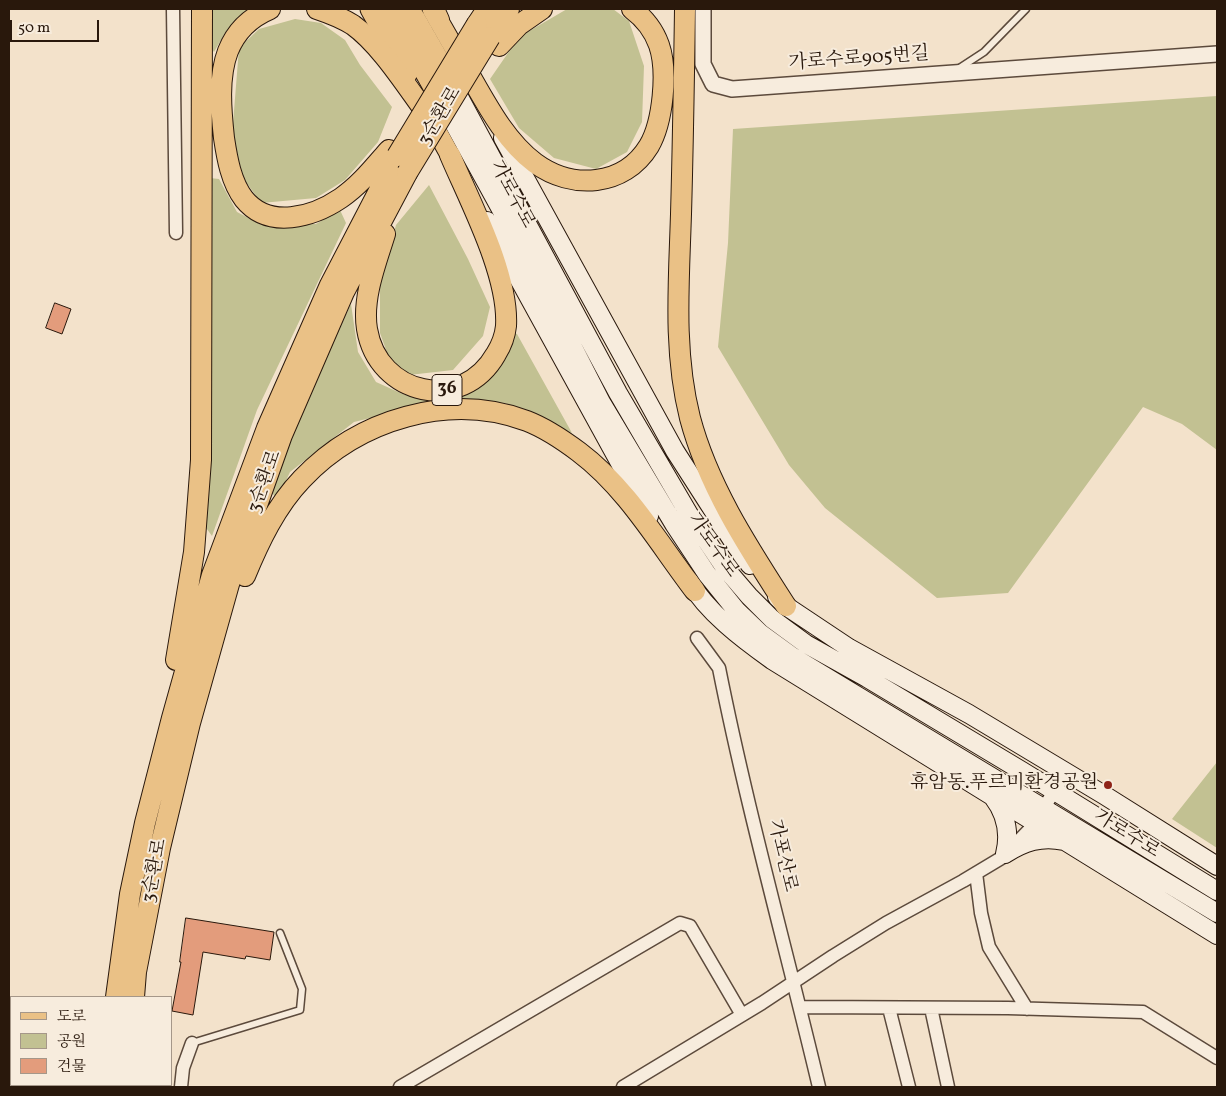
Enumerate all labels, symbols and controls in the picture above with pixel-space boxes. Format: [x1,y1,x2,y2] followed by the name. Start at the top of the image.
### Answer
[12,10,101,42] scale bar
[18,18,50,39] text: 50 m
[788,44,930,76] street label: 가로수로905번길
[415,83,467,151] street label: 3순환로
[484,157,538,233] street label: 가로수로
[432,374,462,406] road number: 36
[244,448,288,516] street label: 3순환로
[682,509,742,583] street label: 가로수로
[910,774,1098,796] place label: 휴암동.푸르미환경공원
[1102,779,1114,791] marker: 휴암동.푸르미환경공원
[1089,806,1163,864] street label: 가로수로
[762,818,800,894] street label: 가포산로
[139,837,173,905] street label: 3순환로
[10,996,172,1086] legend
[57,1007,86,1028] text: 도로
[57,1032,86,1053] text: 공원
[57,1057,86,1078] text: 건물

